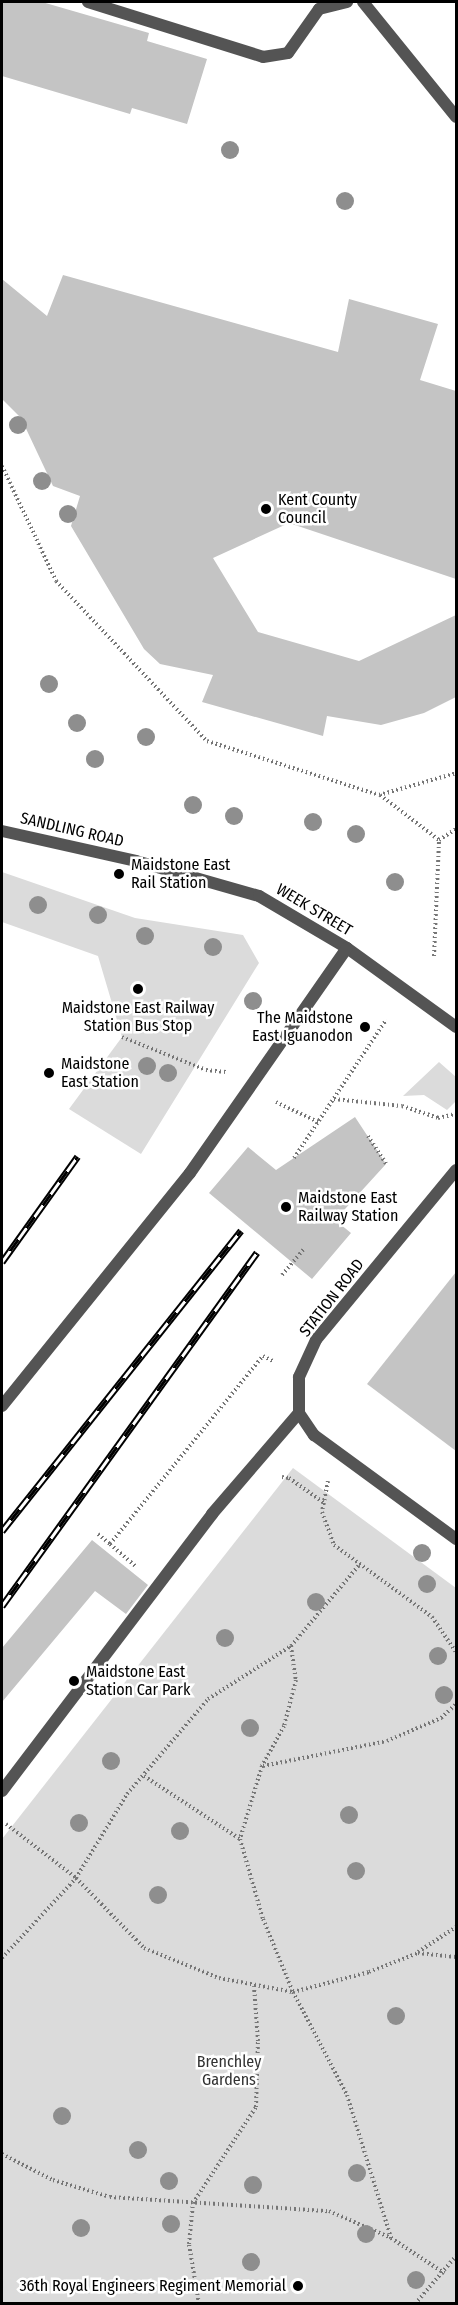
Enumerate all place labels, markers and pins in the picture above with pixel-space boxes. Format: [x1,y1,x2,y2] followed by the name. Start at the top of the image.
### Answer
[278,490,357,528] place label: Kent County Council
[259,502,273,516] marker: Kent County Council
[131,855,230,893] place label: Maidstone East Rail Station
[112,867,126,881] marker: Maidstone East Rail Station
[131,982,145,996] marker: Maidstone East Railway Station Bus Stop
[62,998,214,1036] place label: Maidstone East Railway Station Bus Stop
[252,1008,353,1046] place label: The Maidstone East Iguanodon
[358,1020,372,1034] marker: The Maidstone East Iguanodon
[61,1054,139,1092] place label: Maidstone East Station
[42,1066,56,1080] marker: Maidstone East Station
[298,1188,398,1226] place label: Maidstone East Railway Station
[279,1200,293,1214] marker: Maidstone East Railway Station
[86,1662,190,1700] place label: Maidstone East Station Car Park
[67,1674,81,1688] marker: Maidstone East Station Car Park
[19,2276,286,2296] place label: 36th Royal Engineers Regiment Memorial
[291,2279,305,2293] marker: 36th Royal Engineers Regiment Memorial

